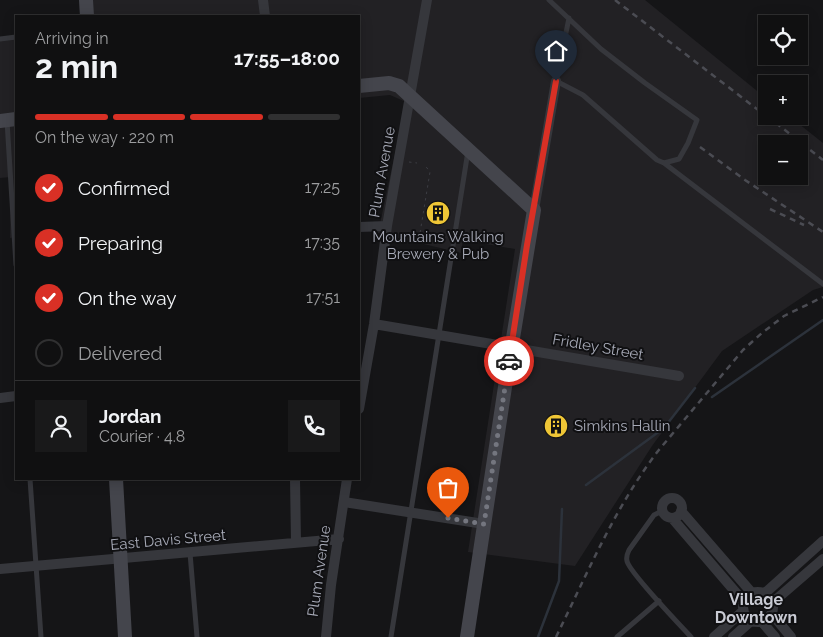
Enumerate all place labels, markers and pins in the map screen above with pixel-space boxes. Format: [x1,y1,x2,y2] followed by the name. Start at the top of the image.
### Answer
[535,30,577,81] pin
[425,200,451,226] building icon: Mountains Walking Brewery & Pub
[372,228,504,263] place label: Mountains Walking Brewery & Pub
[543,413,569,439] building icon: Simkins Hallin
[574,417,671,435] place label: Simkins Hallin
[427,467,469,518] pin

